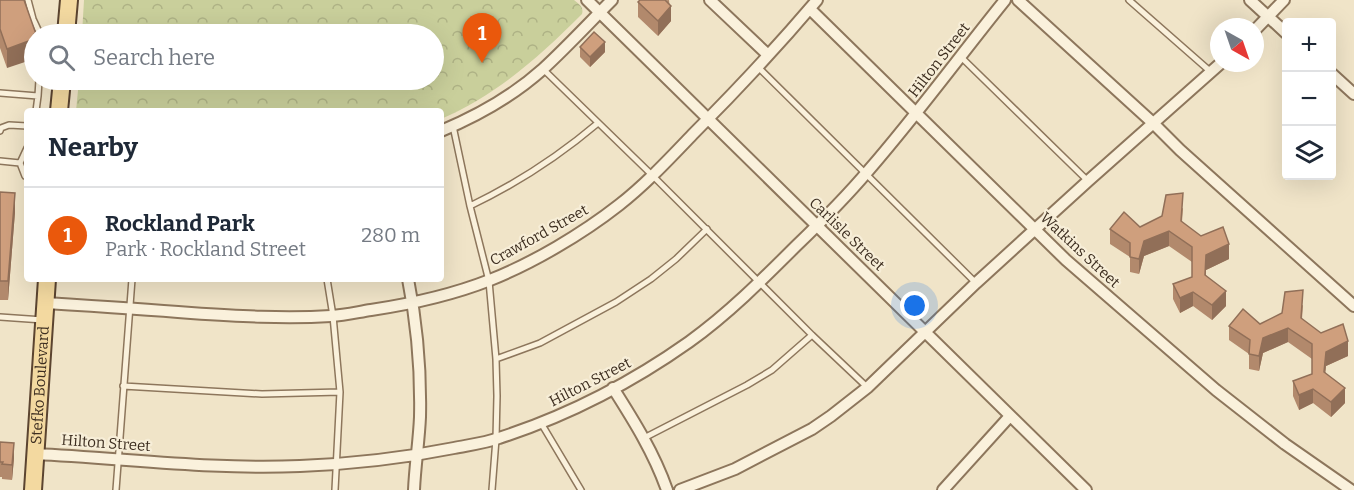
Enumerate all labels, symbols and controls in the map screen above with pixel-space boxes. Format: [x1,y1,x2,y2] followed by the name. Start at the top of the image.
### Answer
[462,14,502,63] pin: 1
[1210,18,1264,72] north arrow
[1282,18,1336,180] map controls
[1282,18,1336,72] button: +
[904,19,974,101] street label: Hilton Street
[24,24,444,90] search box
[45,41,78,74] icon: search
[93,44,215,71] text: Search here
[1282,72,1336,126] button: −
[1282,126,1336,180] button: layers
[48,132,138,163] text: Nearby
[806,194,889,275] street label: Carlisle Street
[487,200,592,269] street label: Crawford Street
[1036,209,1124,292] street label: Watkins Street
[105,210,255,237] text: Rockland Park
[63,223,72,247] text: 1
[361,223,420,247] text: 280 m
[105,237,306,261] text: Park · Rockland Street
[900,291,929,320] your location
[27,325,53,445] street label: Stefko Boulevard
[546,353,634,410] street label: Hilton Street
[61,431,152,455] street label: Hilton Street

